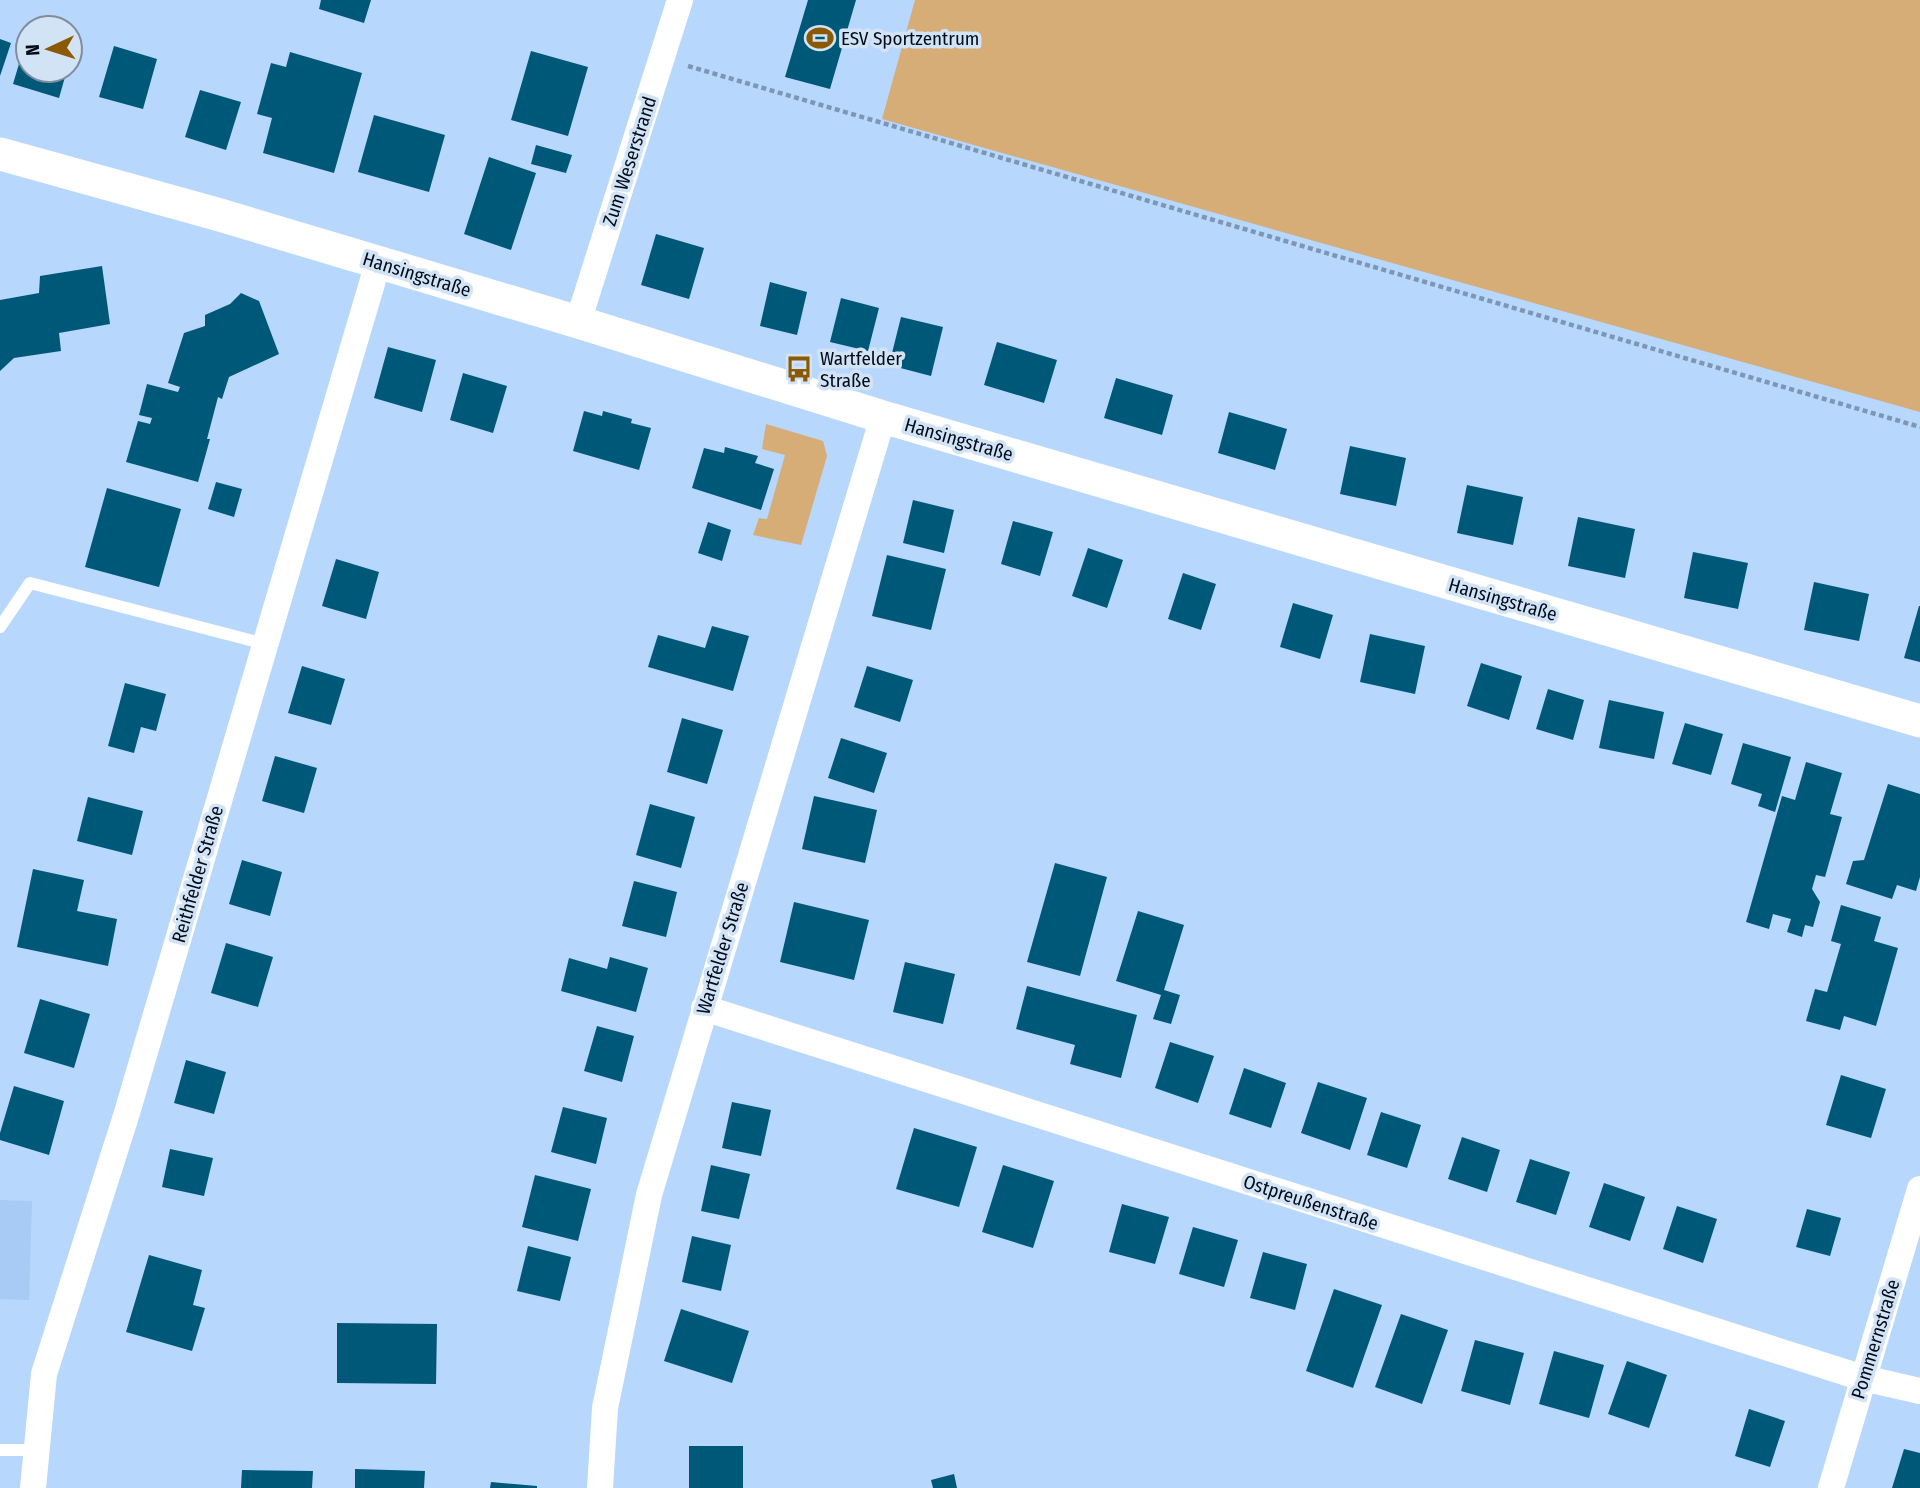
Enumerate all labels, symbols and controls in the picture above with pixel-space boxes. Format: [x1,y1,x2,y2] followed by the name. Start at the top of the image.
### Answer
[14,14,84,84] north arrow
[805,23,835,53] sports icon: ESV Sportzentrum
[841,27,979,50] place label: ESV Sportzentrum
[21,44,44,57] text: N
[598,94,661,229] street label: Zum Weserstrand
[360,247,474,302] street label: Hansingstraße
[820,347,902,392] place label: Wartfelder Straße
[784,354,814,384] bus stop icon: Wartfelder Straße
[902,413,1016,466] street label: Hansingstraße
[1446,573,1560,626] street label: Hansingstraße
[167,803,228,945] street label: Reithfelder Straße
[691,879,753,1017] street label: Wartfelder Straße
[1240,1170,1381,1235] street label: Ostpreußenstraße
[1846,1277,1905,1402] street label: Pommernstraße

